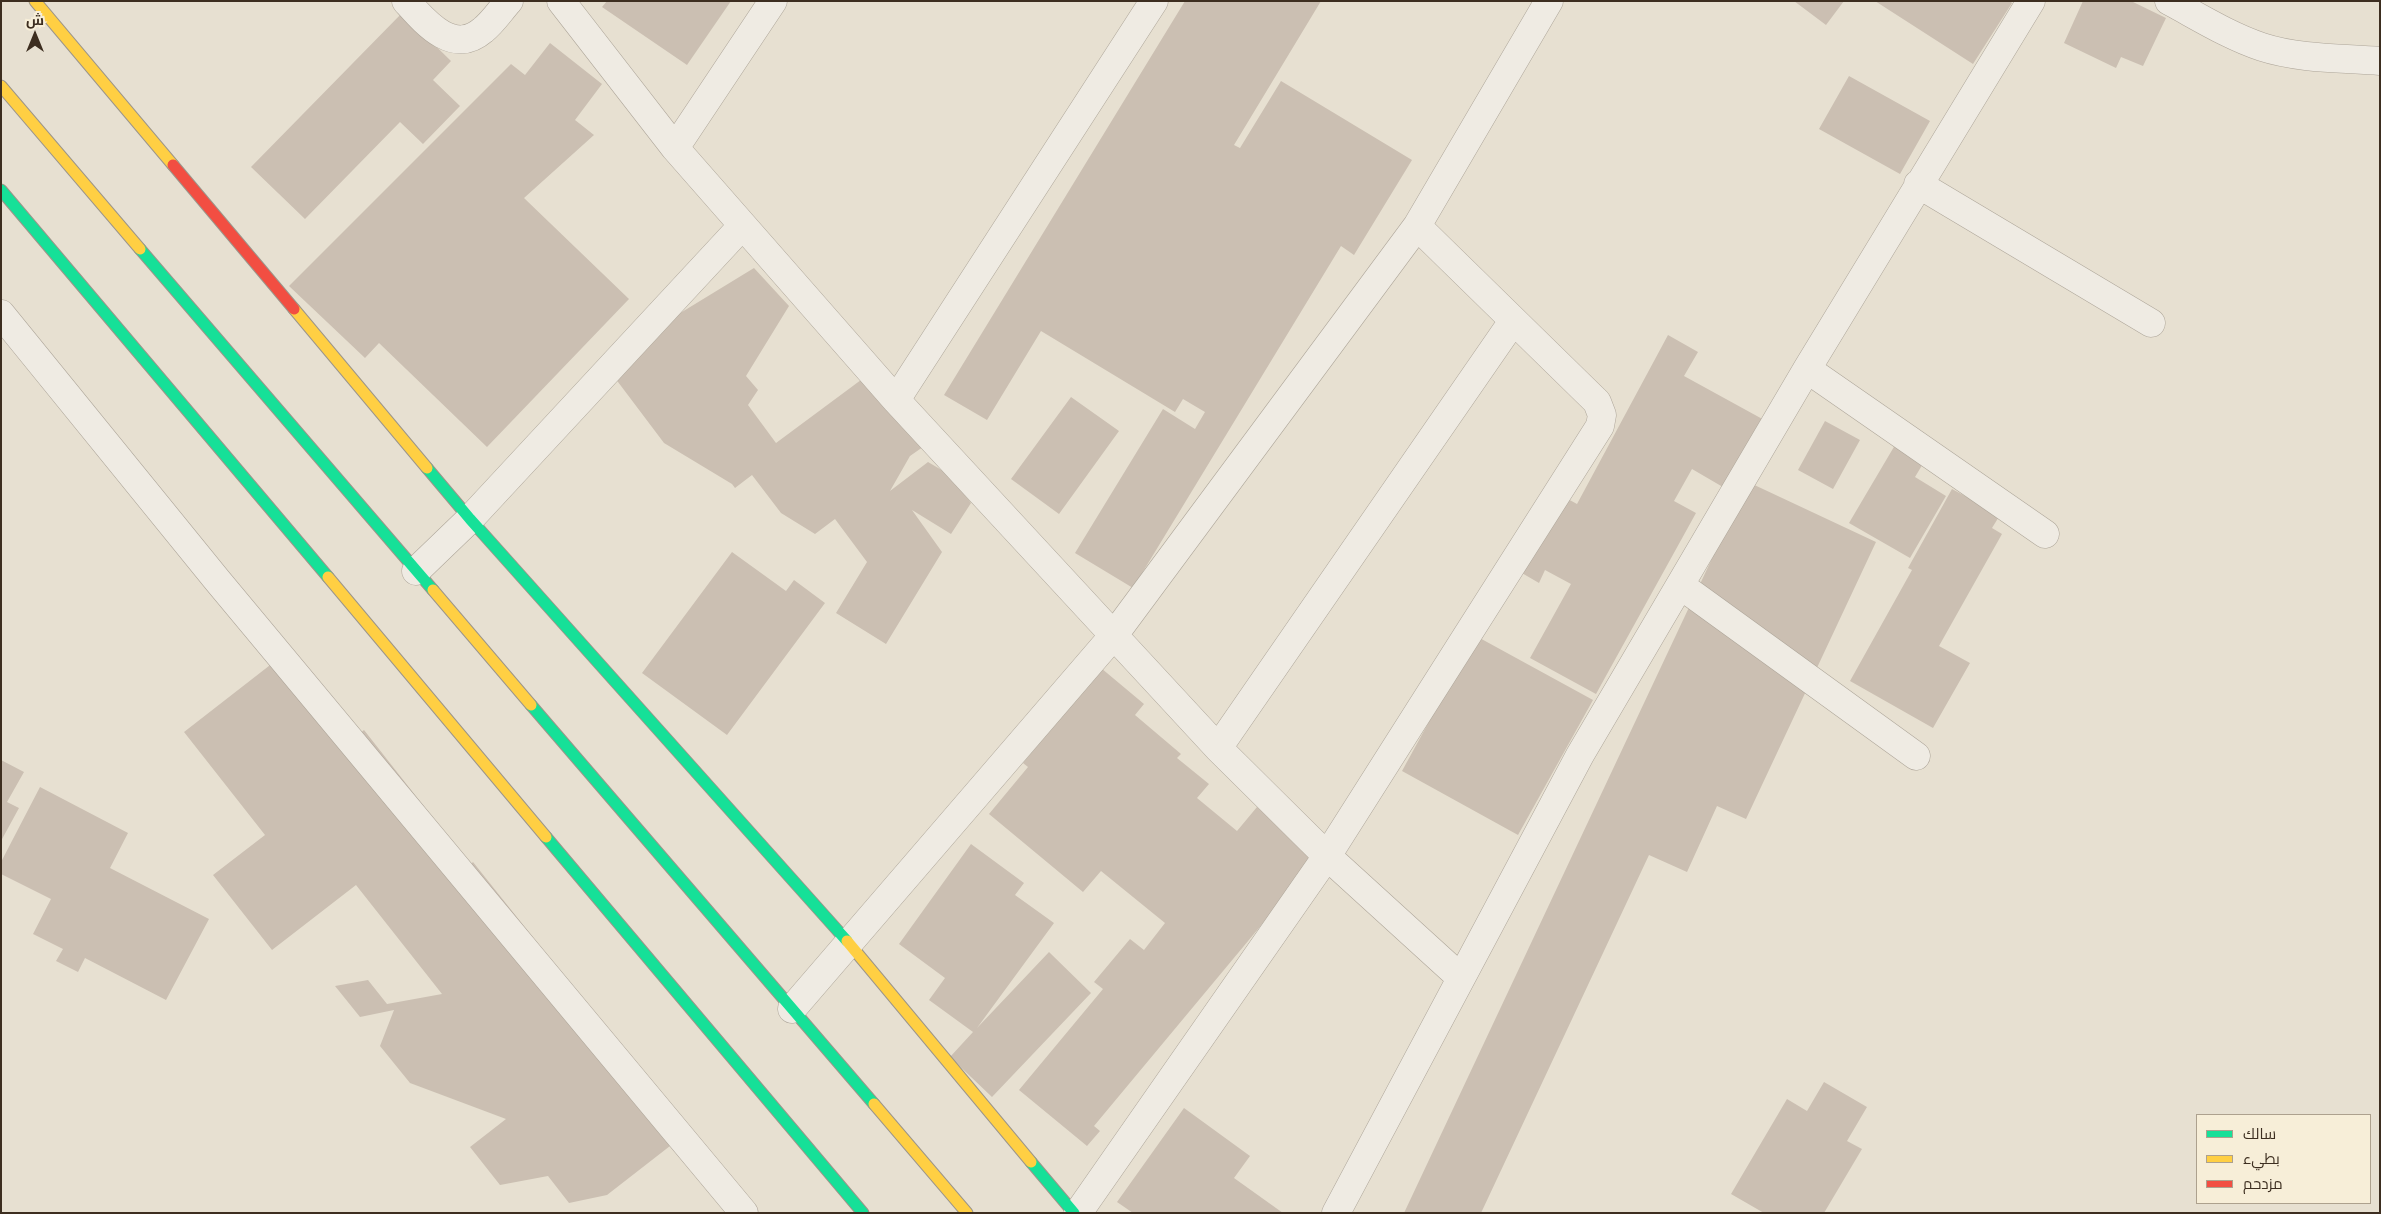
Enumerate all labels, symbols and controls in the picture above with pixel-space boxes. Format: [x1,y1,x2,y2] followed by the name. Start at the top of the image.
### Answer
[10,10,60,60] north arrow
[26,11,44,29] text: ش
[2196,1114,2371,1204] legend
[2243,1124,2276,1143] text: سالك
[2243,1149,2280,1168] text: بطيء
[2243,1174,2283,1193] text: مزدحم

